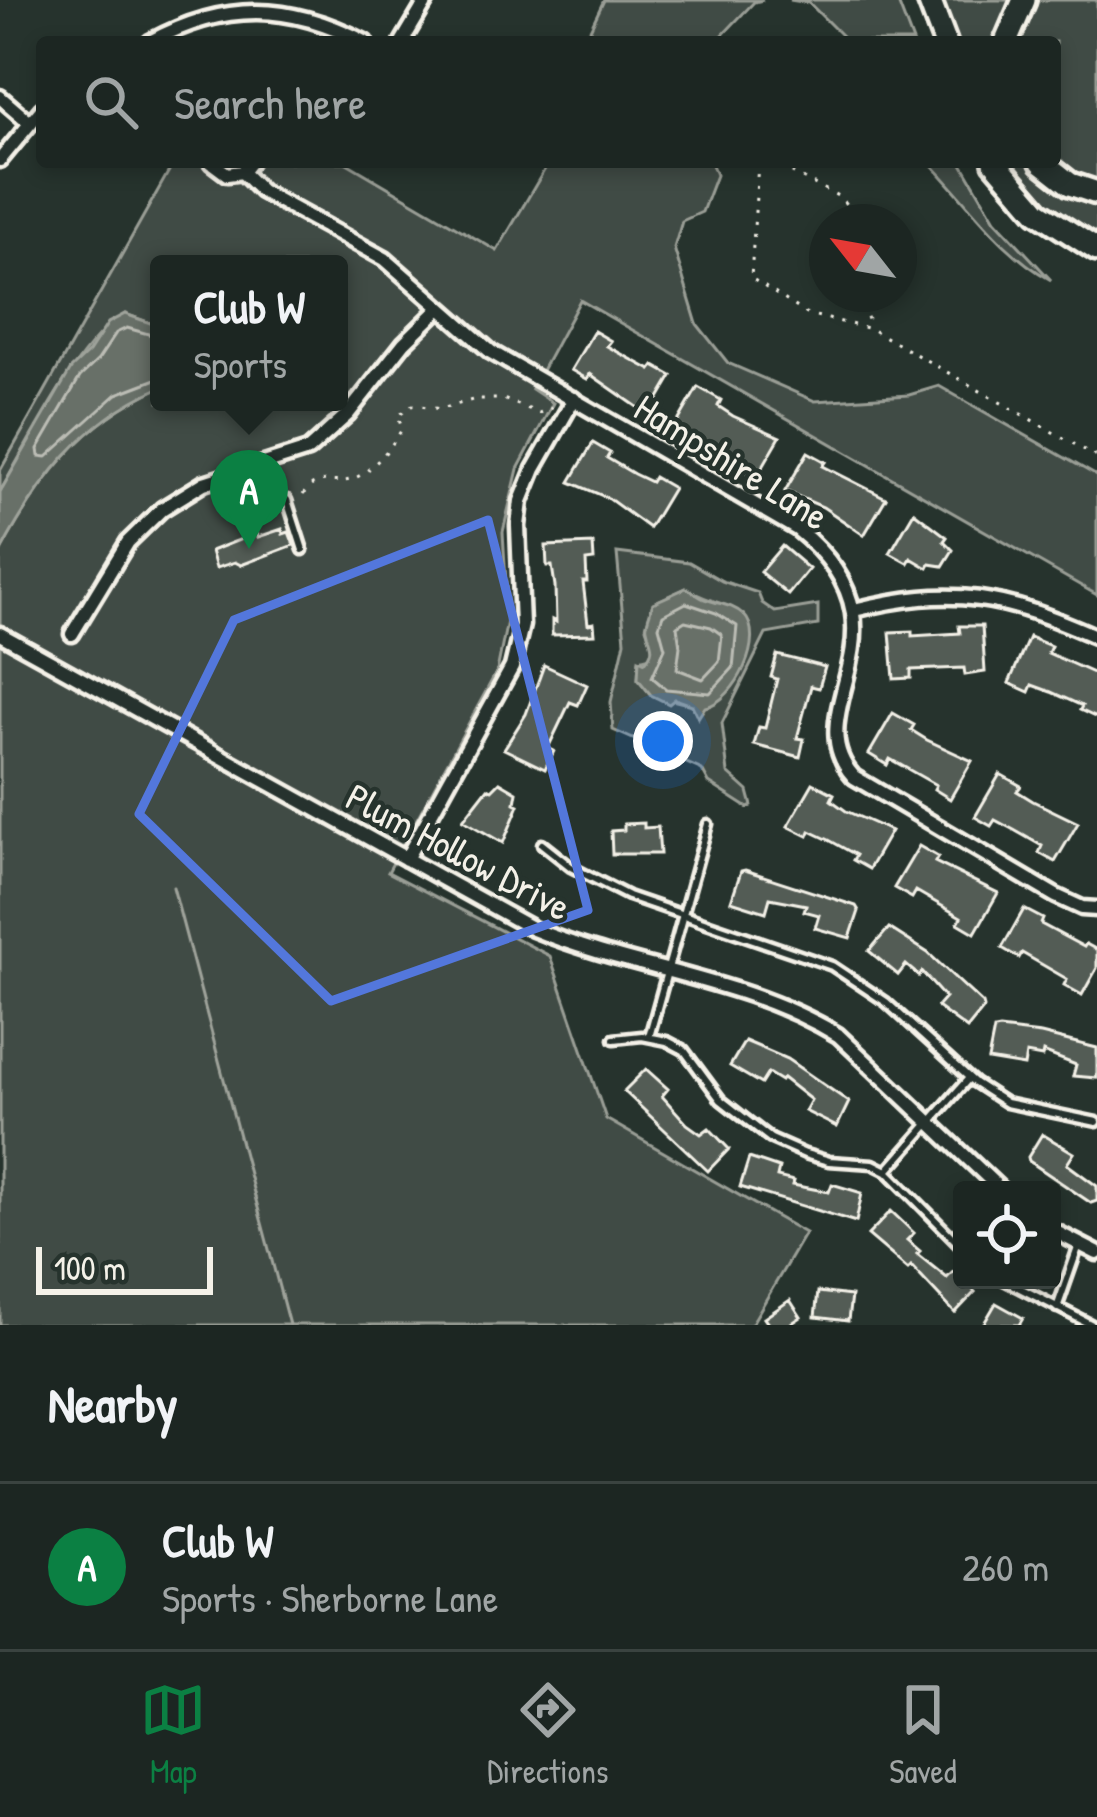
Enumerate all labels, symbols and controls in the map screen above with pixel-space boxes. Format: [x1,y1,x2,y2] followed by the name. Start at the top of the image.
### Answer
[36,36,1061,168] search box
[78,69,144,135] icon: search
[174,72,366,133] text: Search here
[809,204,917,312] north arrow
[150,255,348,411] popup
[193,276,305,337] text: Club W
[193,337,287,390] text: Sports
[625,380,839,542] street label: Hampshire Lane
[210,450,288,549] pin: A
[633,711,693,771] your location
[337,770,581,932] street label: Plum Hollow Drive
[953,1181,1061,1289] map controls
[953,1181,1061,1289] button: locate
[36,1241,213,1294] scale bar
[54,1246,126,1290] text: 100 m
[48,1369,178,1438] text: Nearby
[162,1510,273,1571] text: Club W
[77,1540,97,1593] text: A
[962,1540,1049,1593] text: 260 m
[162,1571,498,1624] text: Sports · Sherborne Lane
[140,1677,206,1793] tab: Map
[487,1677,609,1793] tab: Directions
[889,1677,957,1793] tab: Saved

